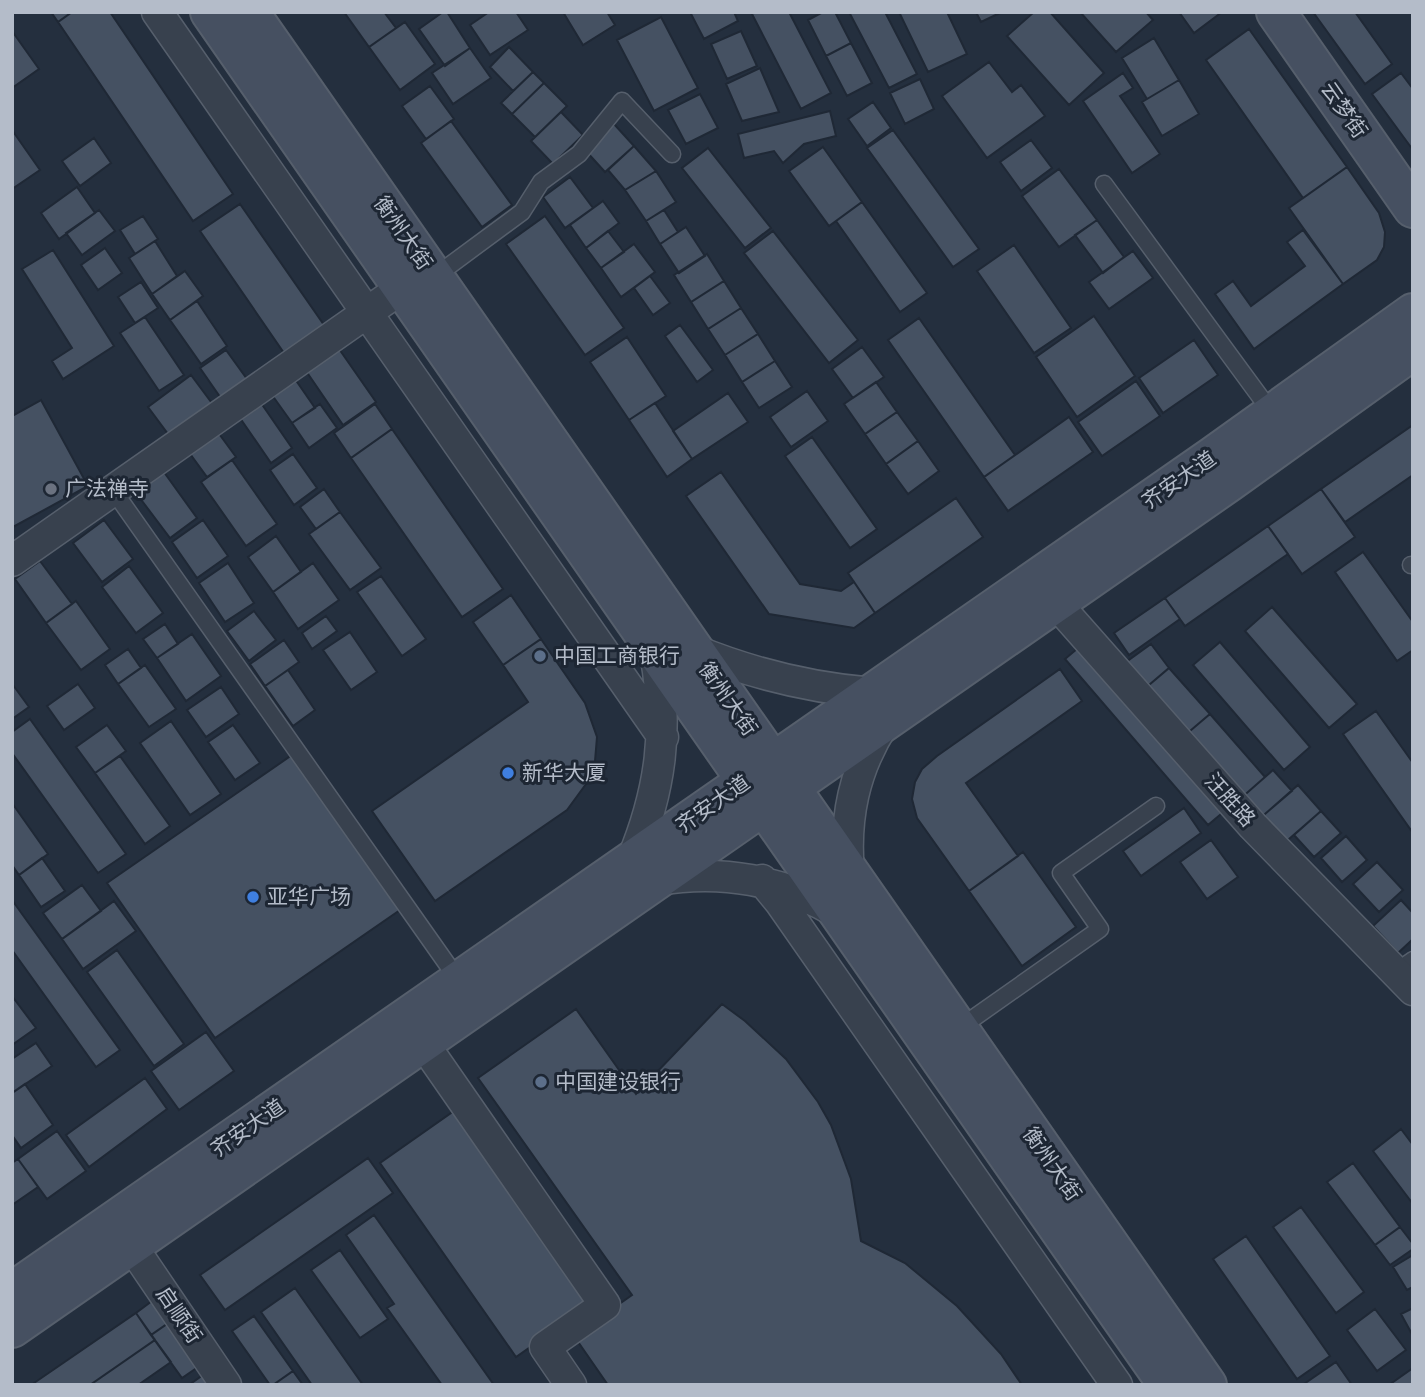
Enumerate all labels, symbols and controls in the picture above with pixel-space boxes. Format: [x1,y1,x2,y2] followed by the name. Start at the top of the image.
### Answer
[1314,76,1374,144] street label: 云梦街
[367,191,439,275] street label: 衡州大街
[1137,444,1221,516] street label: 齐安大道
[65,475,149,503] place label: 广法禅寺
[43,481,59,497] marker: 广法禅寺
[554,642,680,670] place label: 中国工商银行
[532,648,548,664] marker: 中国工商银行
[692,657,764,741] street label: 衡州大街
[522,759,606,787] place label: 新华大厦
[500,765,516,781] marker: 新华大厦
[1199,767,1261,833] street label: 汪胜路
[671,768,755,840] street label: 齐安大道
[267,883,351,911] place label: 亚华广场
[245,889,261,905] marker: 亚华广场
[555,1068,681,1096] place label: 中国建设银行
[533,1074,549,1090] marker: 中国建设银行
[206,1092,290,1164] street label: 齐安大道
[1016,1122,1088,1206] street label: 衡州大街
[150,1281,208,1349] street label: 启顺街

